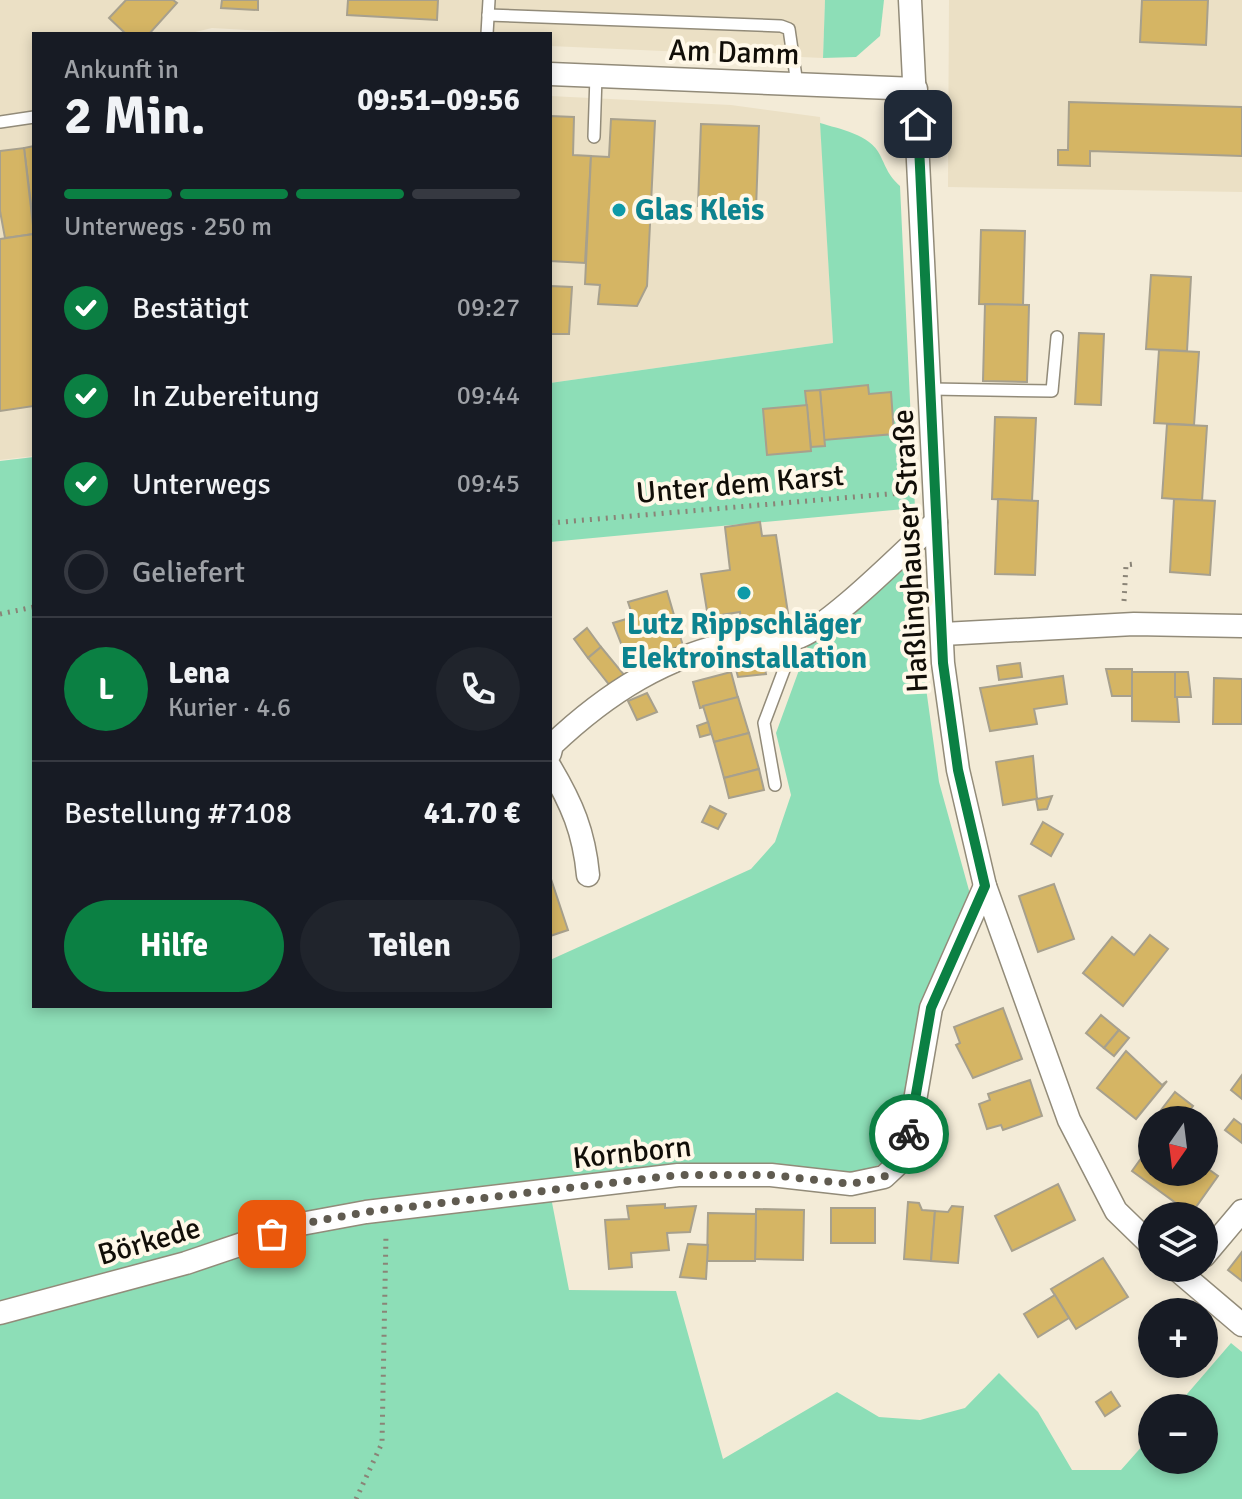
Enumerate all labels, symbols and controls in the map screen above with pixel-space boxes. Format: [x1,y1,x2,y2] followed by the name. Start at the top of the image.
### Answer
[668,32,800,73] street label: Am Damm
[64,54,179,86] text: Ankunft in
[357,82,520,119] text: 09:51–09:56
[64,84,206,148] text: 2 Min.
[884,90,952,158] pin
[896,102,940,146] icon: home
[635,192,764,229] place label: Glas Kleis
[610,201,628,219] marker: Glas Kleis
[64,211,272,243] text: Unterwegs · 250 m
[64,286,108,330] icon: check
[132,290,249,327] text: Bestätigt
[457,292,520,324] text: 09:27
[64,374,108,418] icon: check
[132,378,320,415] text: In Zubereitung
[457,380,520,412] text: 09:44
[885,408,936,694] street label: Haßlinghauser Straße
[635,457,846,512] street label: Unter dem Karst
[64,462,108,506] icon: check
[132,466,271,503] text: Unterwegs
[457,468,520,500] text: 09:45
[132,554,245,591] text: Geliefert
[735,584,753,602] marker: Lutz Rippschläger Elektroinstallation
[621,606,867,677] place label: Lutz Rippschläger Elektroinstallation
[436,647,520,731] button: phone
[168,655,230,692] text: Lena
[98,671,114,708] text: L
[168,692,291,724] text: Kurier · 4.6
[64,795,292,832] text: Bestellung #7108
[424,795,520,832] text: 41.70 €
[64,900,284,992] button: Hilfe
[300,900,520,992] button: Teilen
[869,1094,949,1174] courier
[1138,1106,1218,1186] north arrow
[1138,1106,1218,1474] map controls
[887,1112,931,1156] icon: bike
[571,1128,693,1177] street label: Kornborn
[238,1200,306,1268] pin
[1138,1202,1218,1282] button: layers
[93,1209,205,1274] street label: Börkede
[250,1212,294,1256] icon: bag
[1138,1298,1218,1378] button: +
[1138,1394,1218,1474] button: −

